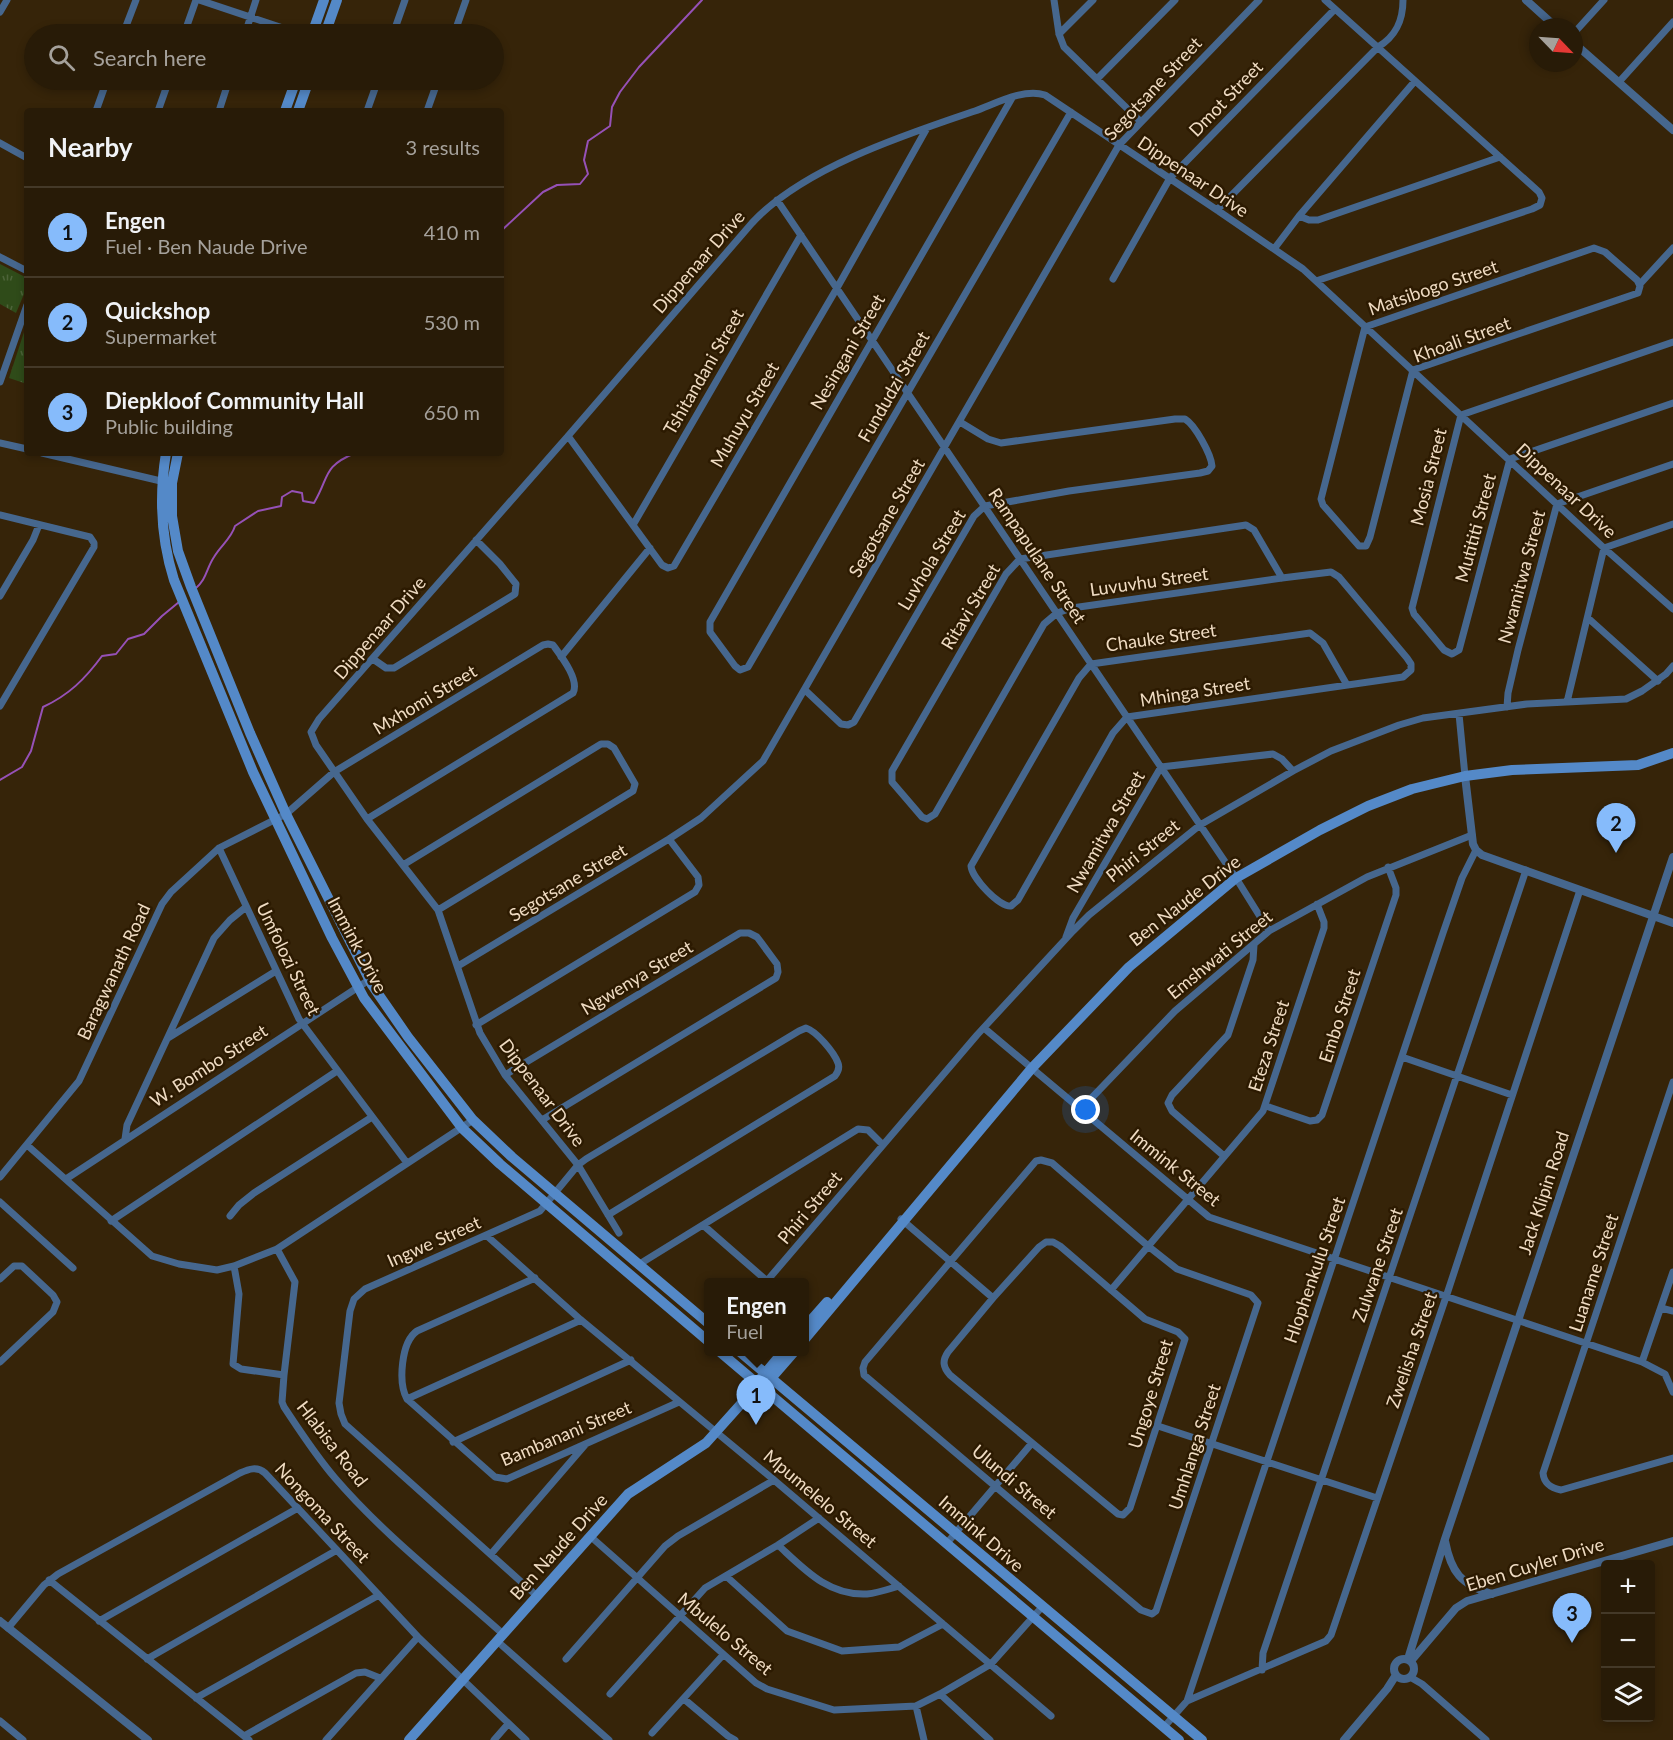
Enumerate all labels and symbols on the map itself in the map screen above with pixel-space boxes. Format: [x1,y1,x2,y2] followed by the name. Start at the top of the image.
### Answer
[1529,18,1583,72] north arrow
[1099,32,1206,145] street label: Segotsane Street
[1184,55,1267,141] street label: Dmot Street
[1134,131,1253,221] street label: Dippenaar Drive
[648,205,749,317] street label: Dippenaar Drive
[1365,254,1501,320] street label: Matsibogo Street
[805,289,889,413] street label: Nesingani Street
[658,304,748,438] street label: Tshitandani Street
[1410,311,1514,367] street label: Khoali Street
[853,327,934,446] street label: Fundudzi Street
[705,357,783,471] street label: Muhuyu Street
[1405,425,1451,528] street label: Mosia Street
[1512,438,1621,542] street label: Dippenaar Drive
[843,454,929,581] street label: Segotsane Street
[1450,470,1500,585] street label: Mutititi Street
[984,483,1092,628] street label: Rampapulane Street
[892,505,970,614] street label: Luvhola Street
[1493,507,1550,646] street label: Nwamitwa Street
[936,559,1005,653] street label: Ritavi Street
[1088,562,1210,600] street label: Luvuvhu Street
[329,571,430,683] street label: Dippenaar Drive
[1104,618,1218,656] street label: Chauke Street
[369,659,481,739] street label: Mxhomi Street
[1138,671,1252,711] street label: Mhinga Street
[1061,766,1149,896] street label: Nwamitwa Street
[1596,804,1636,853] pin: 2
[1101,814,1184,886] street label: Phiri Street
[505,838,631,926] street label: Segotsane Street
[1124,850,1244,951] street label: Ben Naude Drive
[323,893,392,996] street label: Immink Drive
[252,899,326,1019] street label: Umfolozi Street
[72,900,154,1043] street label: Baragwanath Road
[1162,905,1277,1003] street label: Emshwati Street
[577,935,697,1019] street label: Ngwenya Street
[1314,966,1365,1065] street label: Embo Street
[1243,997,1293,1094] street label: Eteza Street
[146,1019,272,1111] street label: W. Bombo Street
[495,1034,590,1151] street label: Dippenaar Drive
[1071,1095,1100,1124] your location
[1126,1124,1226,1211] street label: Immink Street
[1513,1128,1573,1257] street label: Jack Klipin Road
[773,1166,846,1248] street label: Phiri Street
[1279,1193,1350,1346] street label: Hlophenkulu Street
[1347,1204,1407,1325] street label: Zulwane Street
[1564,1210,1623,1335] street label: Luaname Street
[384,1211,484,1271] street label: Ingwe Street
[1381,1288,1441,1411] street label: Zwelisha Street
[1123,1336,1177,1451] street label: Ungoye Street
[736,1376,776,1425] pin: 1
[1163,1380,1225,1513] street label: Umhlanga Street
[497,1395,635,1470] street label: Bambanani Street
[293,1396,373,1491] street label: Hlabisa Road
[968,1439,1062,1523] street label: Ulundi Street
[759,1444,882,1552] street label: Mpumelelo Street
[271,1458,375,1567] street label: Nongoma Street
[505,1489,612,1604] street label: Ben Naude Drive
[935,1490,1029,1576] street label: Immink Drive
[1463,1533,1606,1595] street label: Eben Cuyler Drive
[674,1587,778,1680] street label: Mbulelo Street
[1552,1594,1592,1643] pin: 3

